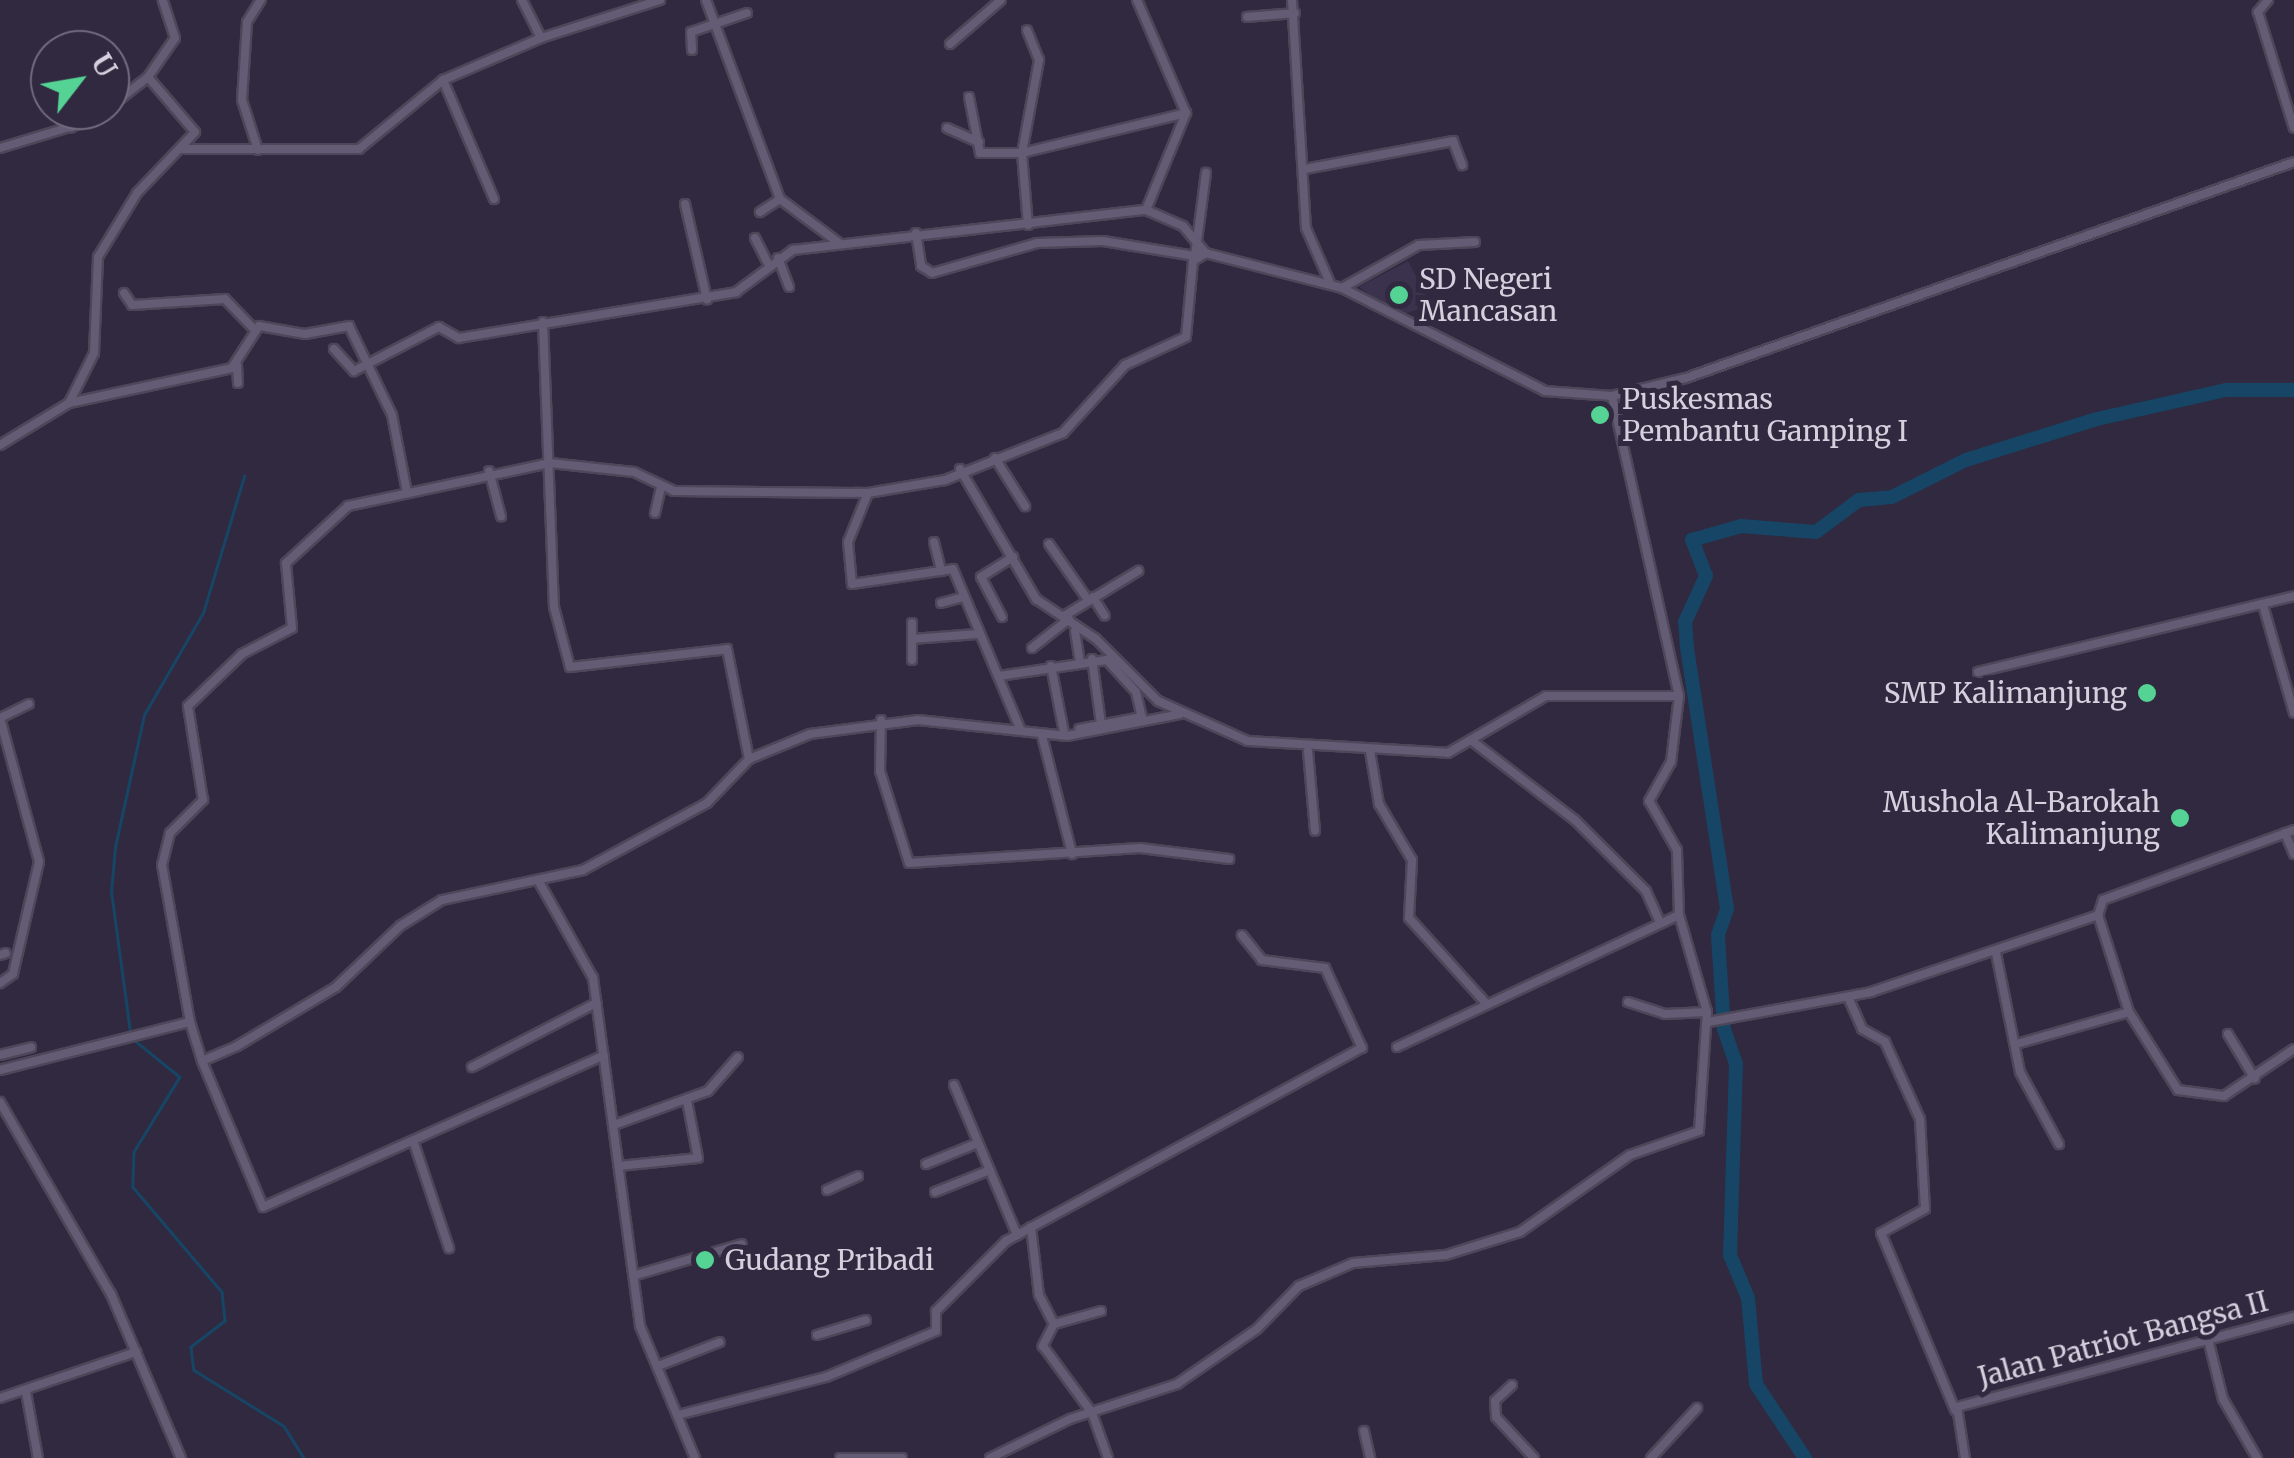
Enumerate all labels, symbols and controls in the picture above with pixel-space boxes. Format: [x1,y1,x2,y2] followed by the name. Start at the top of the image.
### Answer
[30,30,130,130] north arrow
[83,47,125,84] text: U
[1419,262,1557,328] place label: SD Negeri Mancasan
[1388,284,1410,306] marker: SD Negeri Mancasan
[1622,382,1908,448] place label: Puskesmas Pembantu Gamping I
[1587,402,1613,428] marker: Puskesmas Pembantu Gamping I
[1884,676,2127,710] place label: SMP Kalimanjung
[2136,682,2158,704] marker: SMP Kalimanjung
[1883,785,2160,851] place label: Mushola Al-Barokah Kalimanjung
[2169,807,2191,829] marker: Mushola Al-Barokah Kalimanjung
[725,1243,934,1277] place label: Gudang Pribadi
[694,1249,716,1271] marker: Gudang Pribadi
[1974,1284,2272,1394] street label: Jalan Patriot Bangsa II

